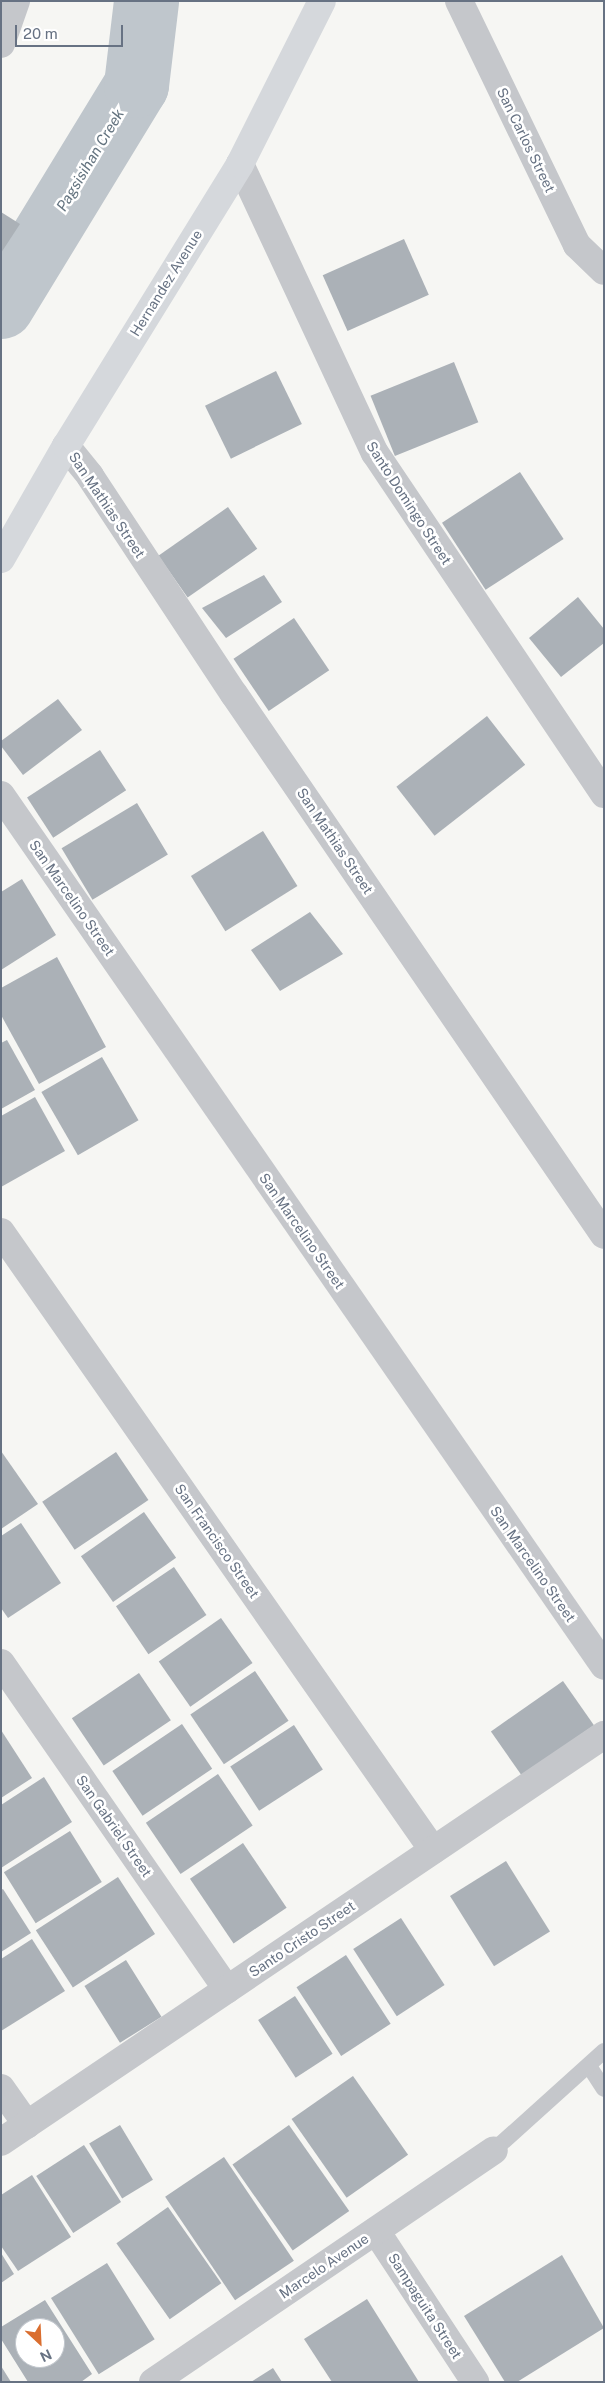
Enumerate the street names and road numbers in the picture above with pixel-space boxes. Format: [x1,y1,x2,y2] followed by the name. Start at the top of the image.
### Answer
[493,85,559,195] street label: San Carlos Street
[126,227,206,339] street label: Hernandez Avenue
[363,438,455,568] street label: Santo Domingo Street
[65,449,149,561] street label: San Mathias Street
[293,785,377,897] street label: San Mathias Street
[26,837,118,959] street label: San Marcelino Street
[256,1170,348,1292] street label: San Marcelino Street
[171,1481,263,1601] street label: San Francisco Street
[487,1503,579,1625] street label: San Marcelino Street
[73,1772,155,1880] street label: San Gabriel Street
[246,1897,358,1981] street label: Santo Cristo Street
[276,2230,372,2302] street label: Marcelo Avenue
[385,2250,465,2362] street label: Sampaguita Street

